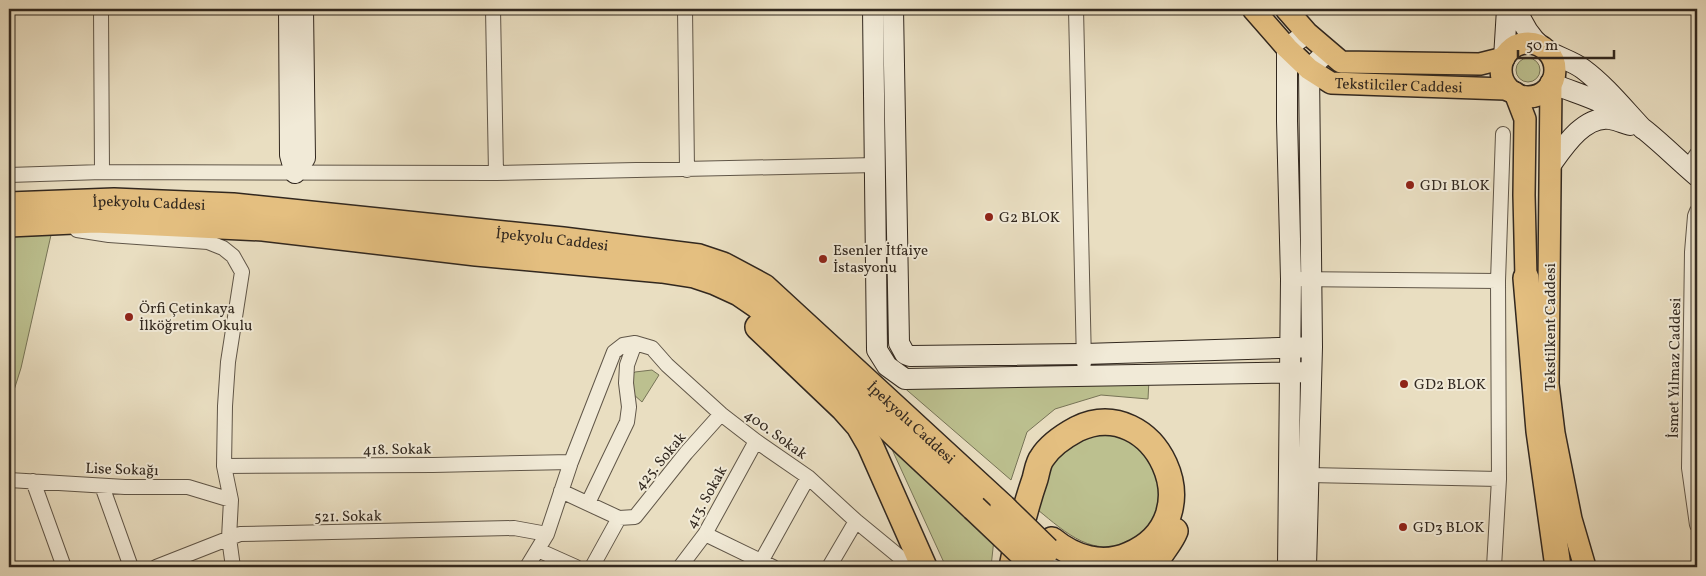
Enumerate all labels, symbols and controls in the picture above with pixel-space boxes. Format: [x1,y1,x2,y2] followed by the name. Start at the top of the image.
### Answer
[1518,28,1615,60] scale bar
[1526,36,1558,57] text: 50 m
[1334,74,1463,100] street label: Tekstilciler Caddesi
[1420,176,1490,197] place label: GD1 BLOK
[1404,179,1416,191] marker: GD1 BLOK
[92,192,206,217] street label: İpekyolu Caddesi
[999,208,1060,229] place label: G2 BLOK
[983,211,995,223] marker: G2 BLOK
[495,224,609,258] street label: İpekyolu Caddesi
[833,241,928,279] place label: Esenler İtfaiye İstasyonu
[817,253,829,265] marker: Esenler İtfaiye İstasyonu
[1541,263,1562,391] street label: Tekstilkent Caddesi
[1664,298,1687,439] street label: İsmet Yılmaz Caddesi
[139,299,252,337] place label: Örfi Çetinkaya İlköğretim Okulu
[123,311,135,323] marker: Örfi Çetinkaya İlköğretim Okulu
[1414,375,1486,396] place label: GD2 BLOK
[861,378,959,470] street label: İpekyolu Caddesi
[1398,378,1410,390] marker: GD2 BLOK
[739,405,811,465] street label: 400. Sokak
[630,428,692,496] street label: 425. Sokak
[362,439,432,462] street label: 418. Sokak
[85,459,159,482] street label: Lise Sokağı
[681,462,733,533] street label: 413. Sokak
[314,506,382,529] street label: 521. Sokak
[1413,518,1485,539] place label: GD3 BLOK
[1397,521,1409,533] marker: GD3 BLOK

